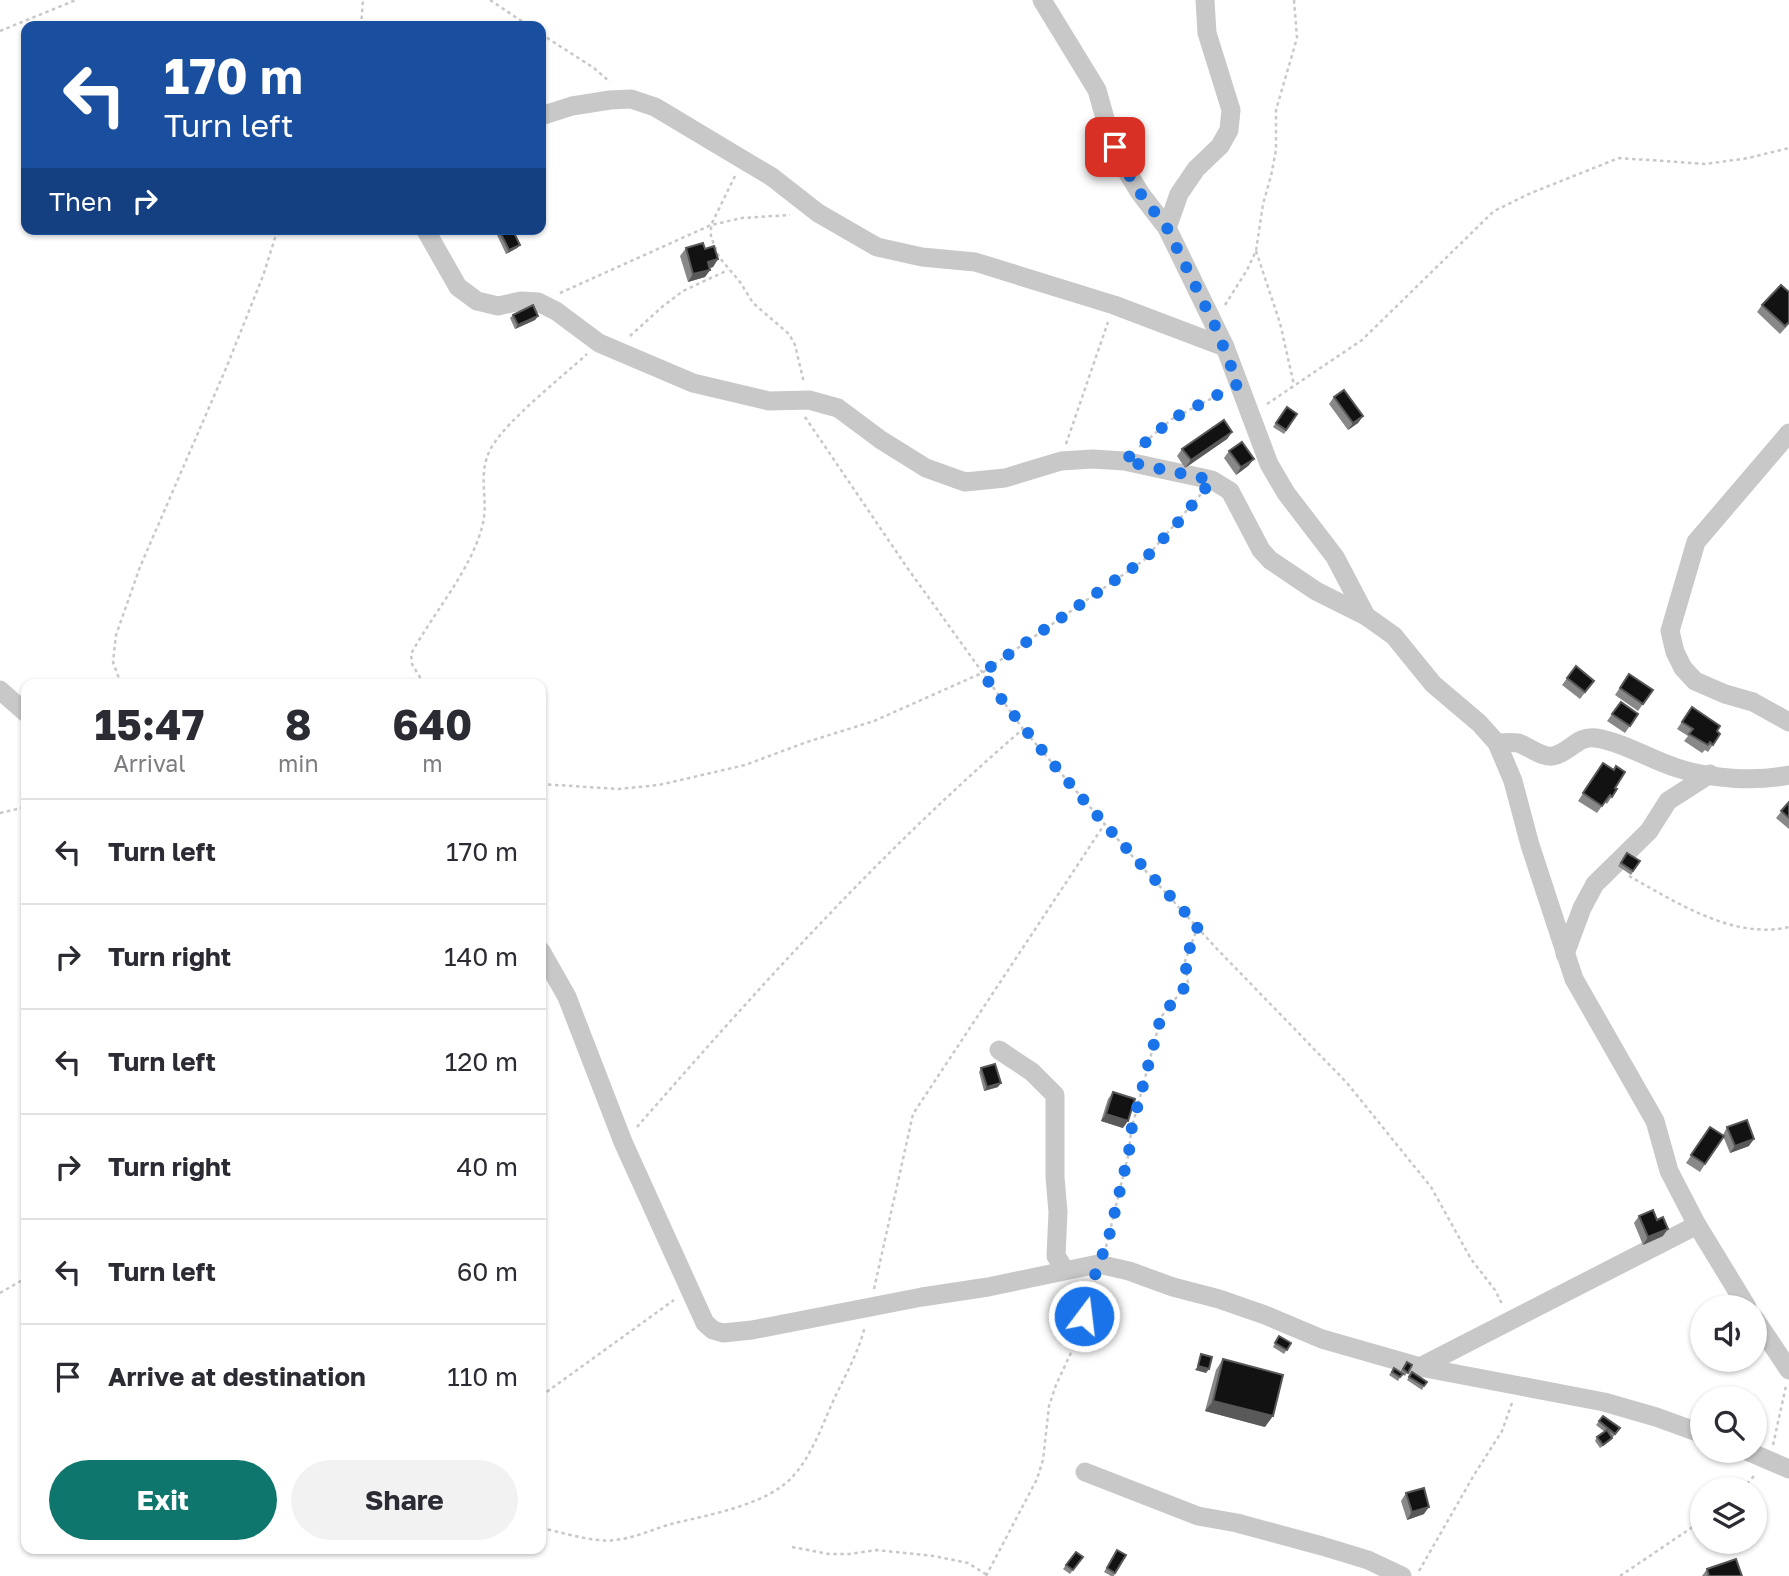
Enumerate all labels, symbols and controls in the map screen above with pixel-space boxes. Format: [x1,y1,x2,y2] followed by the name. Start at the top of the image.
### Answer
[164,46,303,105] text: 170 m
[49,49,140,140] icon: left
[164,106,293,144] text: Turn left
[1085,117,1145,177] pin
[1096,128,1134,166] icon: arrive
[126,182,164,220] icon: right
[49,186,112,217] text: Then
[95,699,204,749] text: 15:47
[285,699,312,749] text: 8
[392,699,472,749] text: 640
[113,749,186,777] text: Arrival
[278,749,319,777] text: min
[422,749,443,777] text: m
[49,833,87,871] icon: left
[108,836,216,867] text: Turn left
[446,836,518,867] text: 170 m
[49,938,87,976] icon: right
[108,941,231,972] text: Turn right
[444,941,518,972] text: 140 m
[49,1043,87,1081] icon: left
[108,1046,216,1077] text: Turn left
[445,1046,518,1077] text: 120 m
[49,1148,87,1186] icon: right
[108,1151,231,1182] text: Turn right
[457,1151,518,1182] text: 40 m
[49,1253,87,1291] icon: left
[108,1256,216,1287] text: Turn left
[457,1256,518,1287] text: 60 m
[1047,1279,1121,1353] position arrow
[1690,1295,1767,1554] map controls
[1690,1295,1767,1372] button: sound
[49,1358,87,1396] icon: arrive
[108,1361,366,1392] text: Arrive at destination
[447,1361,518,1392] text: 110 m
[1690,1386,1767,1463] button: search
[49,1460,277,1540] button: Exit
[291,1460,518,1540] button: Share
[1690,1477,1767,1554] button: layers

